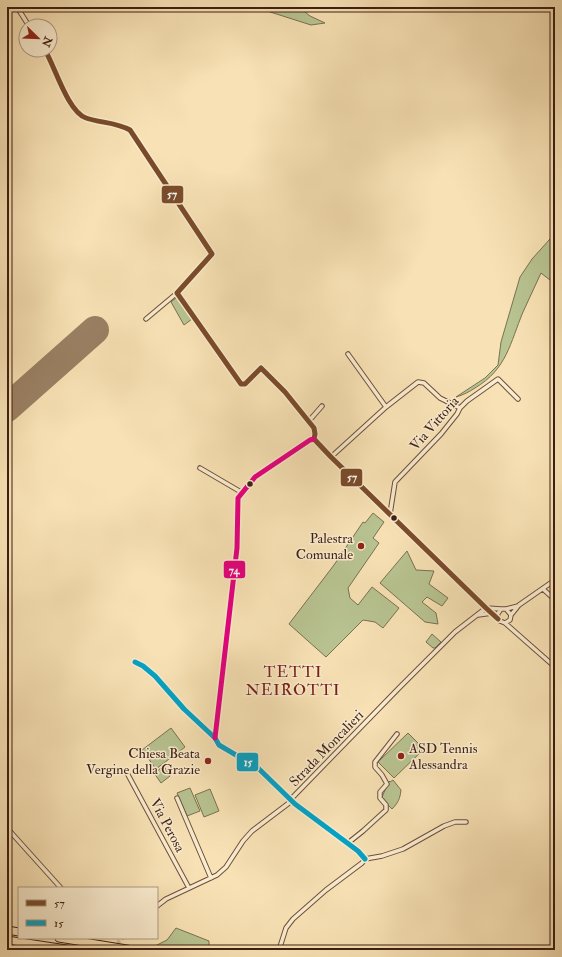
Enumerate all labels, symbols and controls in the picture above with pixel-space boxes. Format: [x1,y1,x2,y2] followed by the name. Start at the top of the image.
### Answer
[18,18,58,58] north arrow
[38,34,55,50] text: N
[161,185,184,204] line badge: 57
[167,188,178,201] text: 57
[406,393,463,454] street label: Via Vittoria
[340,468,363,487] line badge: 57
[347,471,358,484] text: 57
[245,479,255,489] unlabelled marker
[389,513,399,523] unlabelled marker
[296,530,353,563] place label: Palestra Comunale
[356,541,366,551] marker: Palestra Comunale
[223,560,246,579] line badge: 74
[229,564,240,578] text: 74
[246,662,340,700] district label: TETTI NEIROTTI
[286,706,367,790] street label: Strada Moncalieri
[408,740,478,773] place label: ASD Tennis Alessandra
[86,745,200,778] place label: Chiesa Beata Vergine della Grazie
[396,751,406,761] marker: ASD Tennis Alessandra
[236,752,259,772] line badge: 15
[203,756,213,766] marker: Chiesa Beata Vergine della Grazie
[244,756,253,769] text: 15
[146,795,189,855] street label: Via Perosa
[18,887,158,939] legend
[54,896,65,911] text: 57
[54,916,64,931] text: 15

